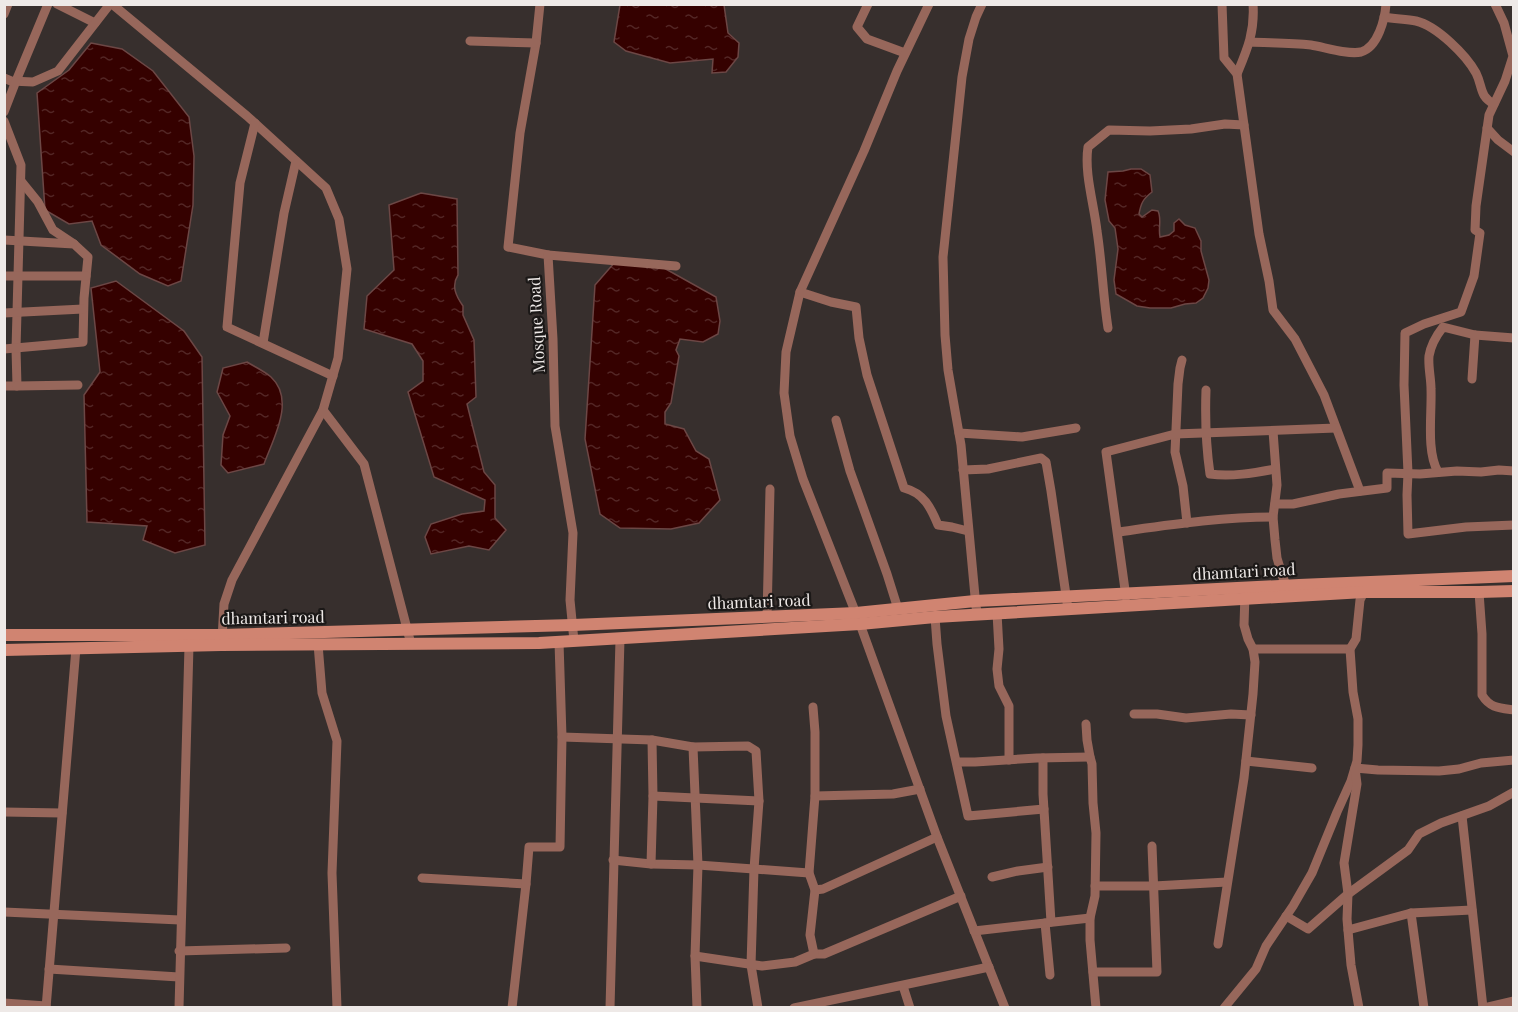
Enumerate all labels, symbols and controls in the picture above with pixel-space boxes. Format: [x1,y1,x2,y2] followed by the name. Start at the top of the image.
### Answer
[523,276,549,374] street label: Mosque Road
[1192,558,1296,584] street label: dhamtari road
[707,589,811,613] street label: dhamtari road
[221,606,325,628] street label: dhamtari road

